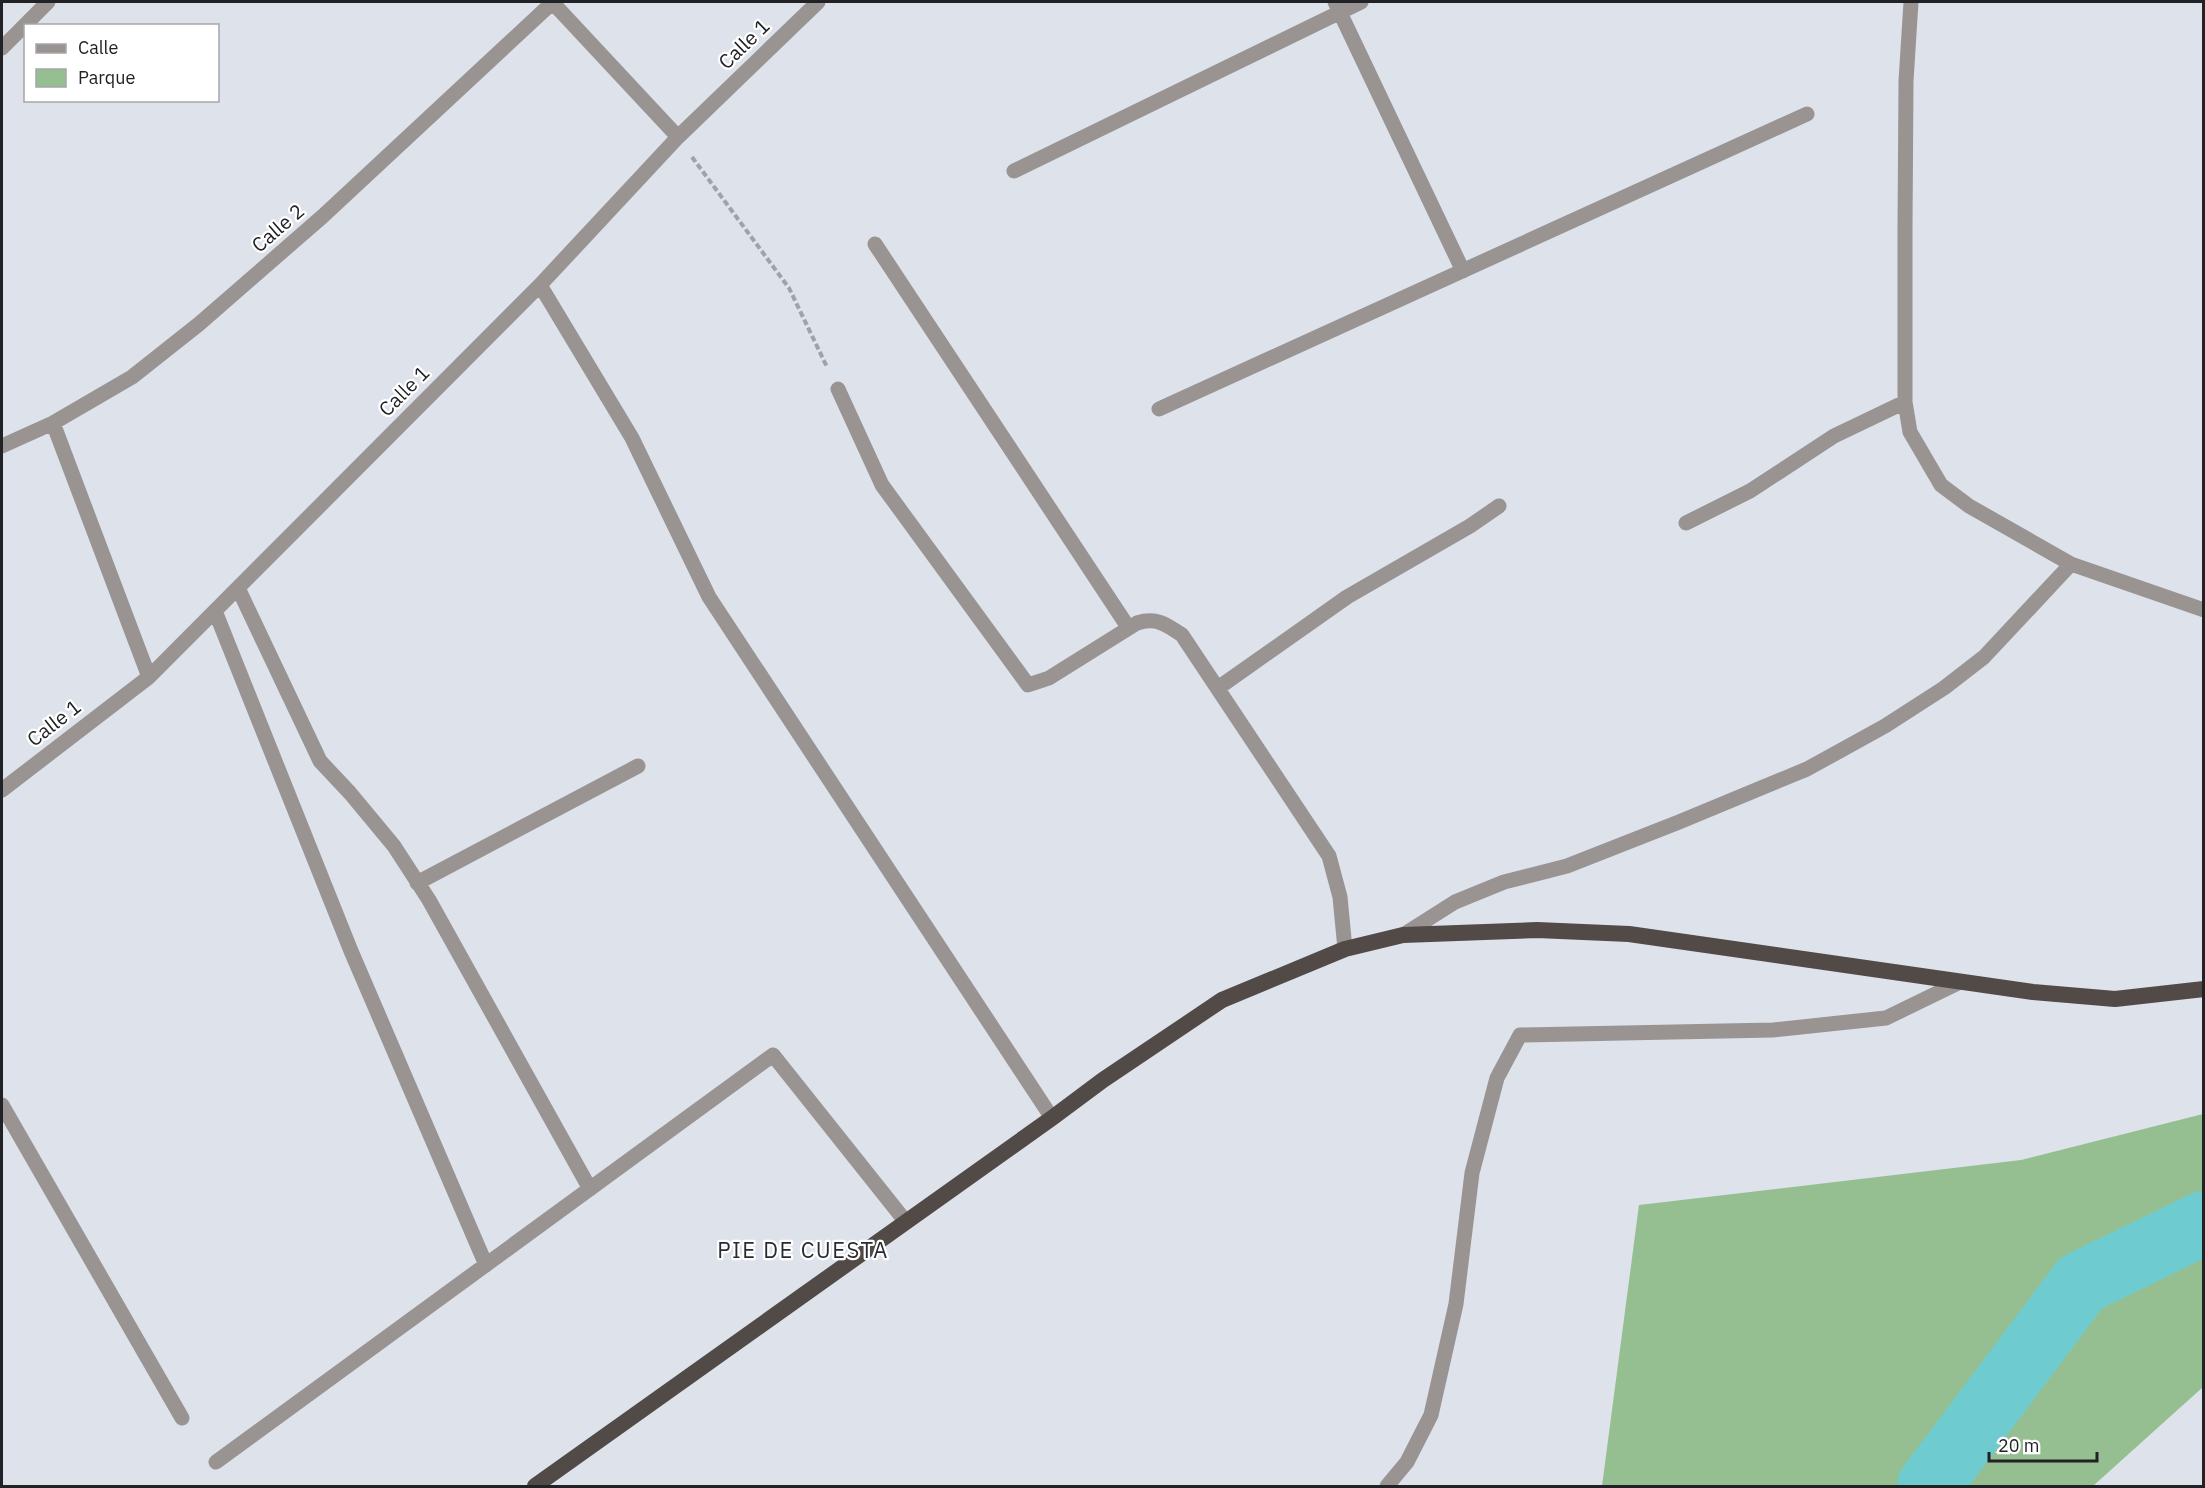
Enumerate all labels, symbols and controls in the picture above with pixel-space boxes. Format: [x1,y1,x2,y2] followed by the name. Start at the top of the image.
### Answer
[712,13,775,75] street label: Calle 1
[24,24,219,102] legend
[78,36,118,59] text: Calle
[78,66,136,89] text: Parque
[246,197,310,258] street label: Calle 2
[372,359,435,422] street label: Calle 1
[21,693,86,752] street label: Calle 1
[717,1235,889,1264] district label: PIE DE CUESTA
[1989,1425,2097,1463] scale bar
[1998,1434,2040,1457] text: 20 m

